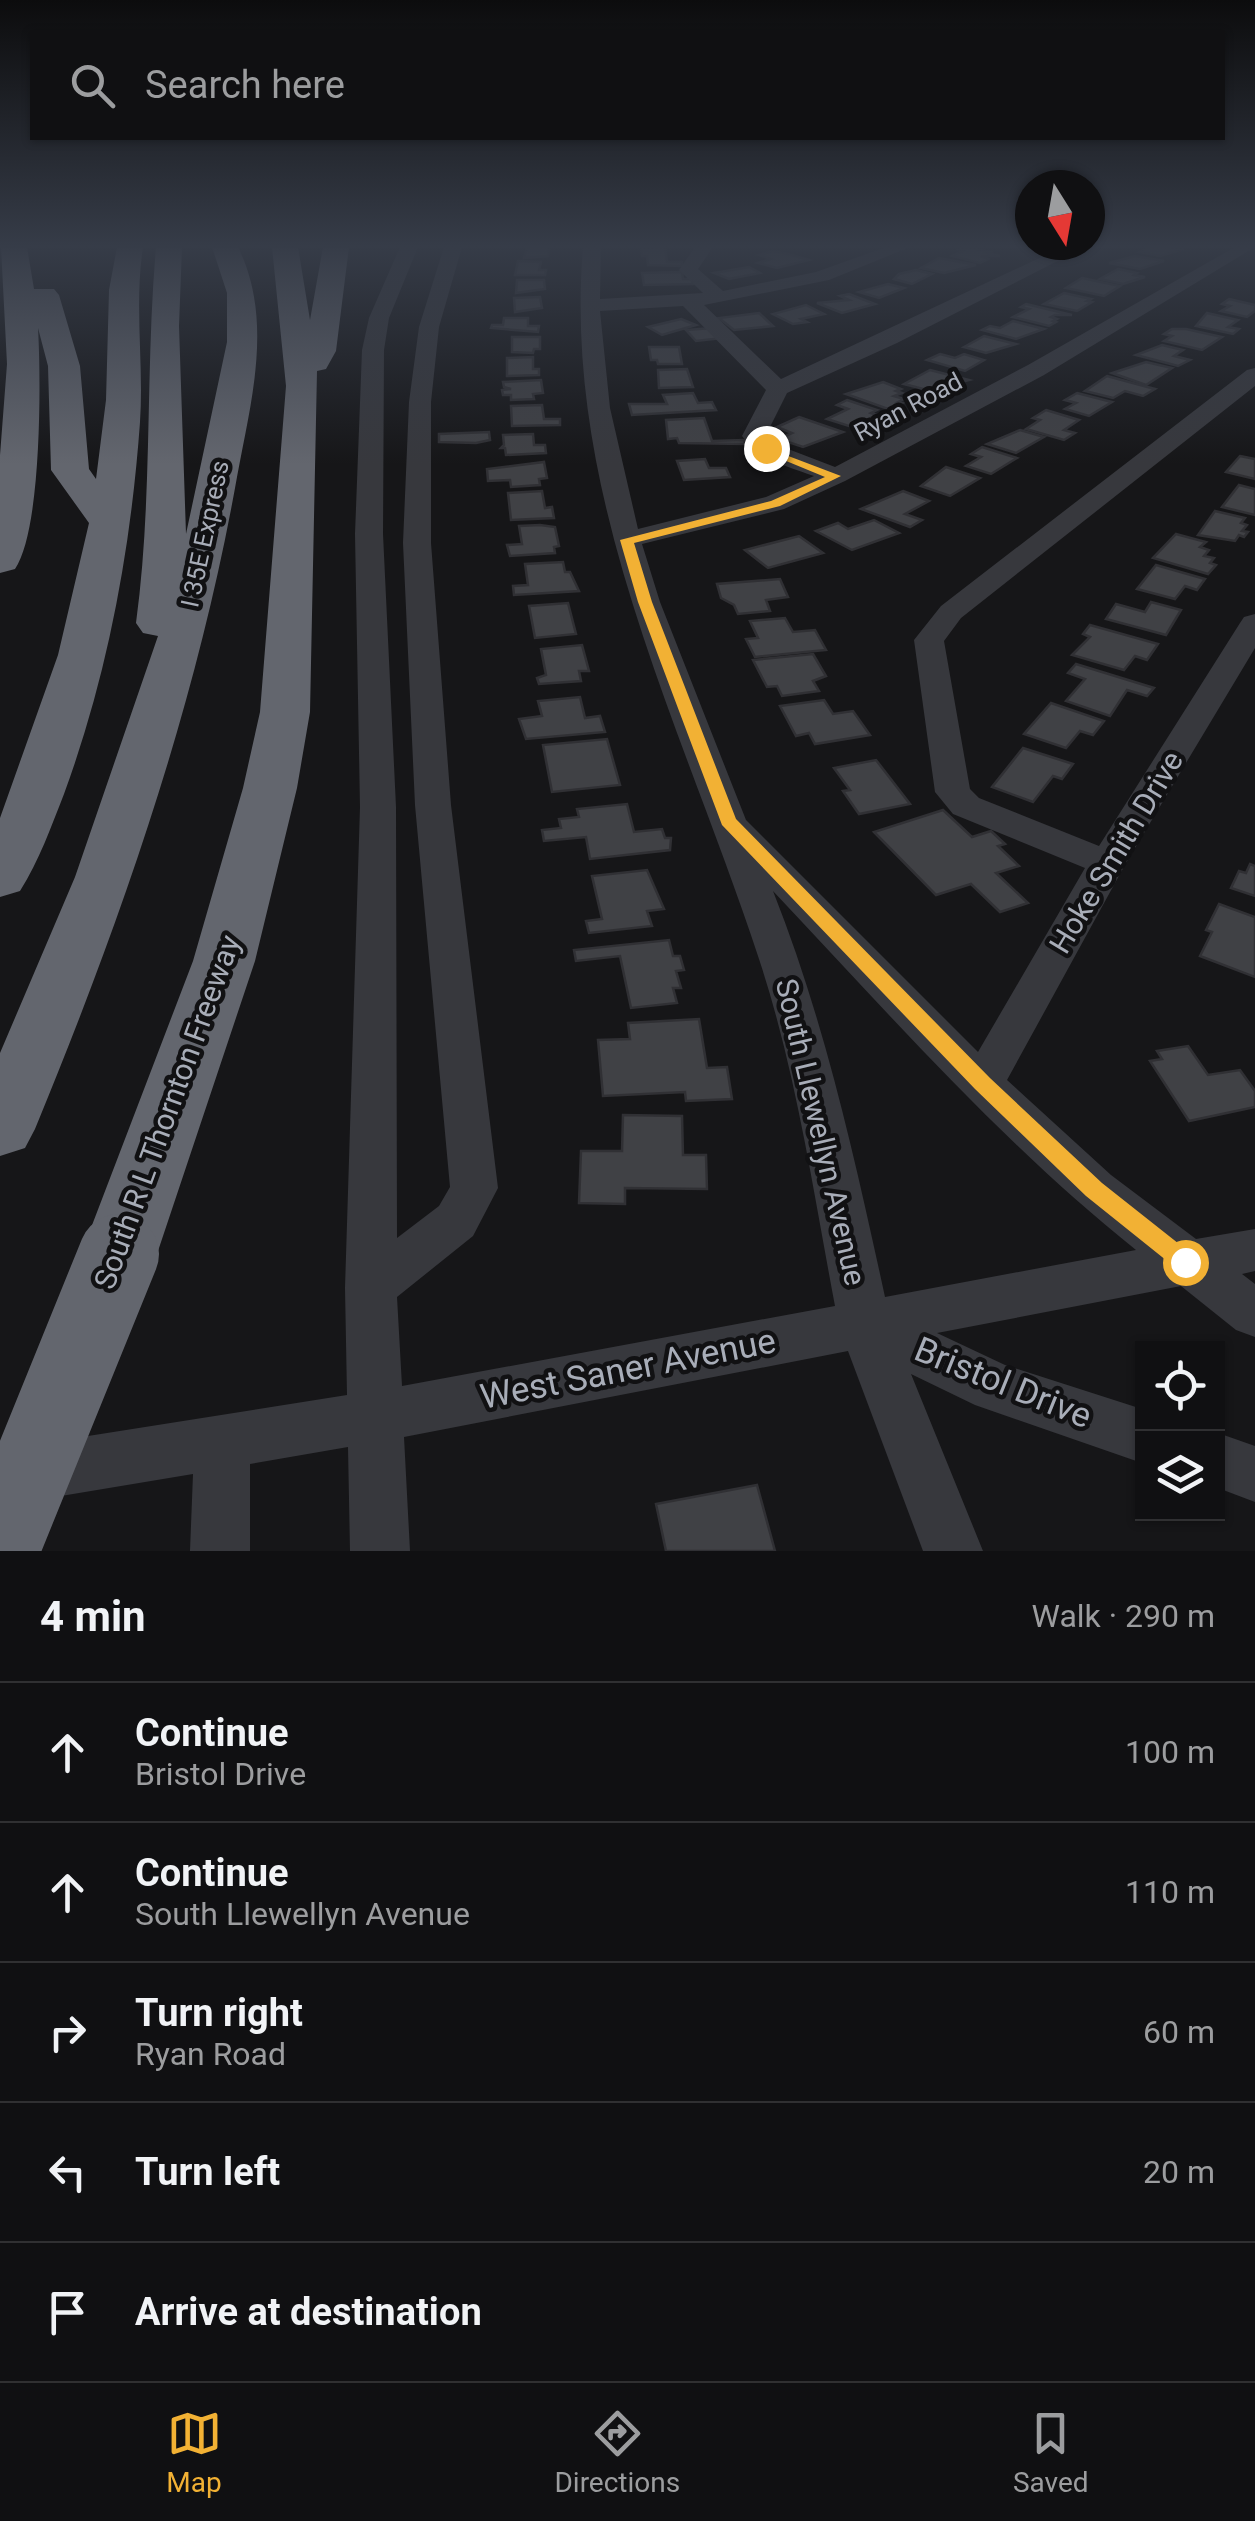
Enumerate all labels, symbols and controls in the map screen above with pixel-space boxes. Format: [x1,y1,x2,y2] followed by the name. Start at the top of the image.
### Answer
[30,30,1225,140] search box
[65,58,120,113] icon: search
[145,63,345,107] text: Search here
[1015,170,1105,260] north arrow
[849,366,967,448] street label: Ryan Road
[744,426,790,472] route end
[175,458,235,610] street label: I 35E Express
[1042,745,1190,959] street label: Hoke Smith Drive
[87,930,247,1294] street label: South R L Thornton Freeway
[769,975,873,1289] street label: South Llewellyn Avenue
[1163,1240,1209,1286] route start
[477,1320,779,1418] street label: West Saner Avenue
[909,1329,1097,1437] street label: Bristol Drive
[1135,1341,1225,1521] map controls
[1135,1341,1225,1431] button: locate
[1135,1431,1225,1521] button: layers
[40,1592,146,1641] text: 4 min
[1032,1597,1215,1635] text: Walk · 290 m
[135,1711,289,1755] text: Continue
[40,1725,95,1780] icon: ahead
[1125,1733,1215,1771] text: 100 m
[135,1755,306,1793] text: Bristol Drive
[135,1851,289,1895] text: Continue
[40,1865,95,1920] icon: ahead
[1125,1873,1215,1911] text: 110 m
[135,1895,470,1933] text: South Llewellyn Avenue
[135,1991,303,2035] text: Turn right
[40,2005,95,2060] icon: right
[1143,2013,1215,2051] text: 60 m
[135,2035,286,2073] text: Ryan Road
[40,2145,95,2200] icon: left
[135,2150,280,2194] text: Turn left
[1143,2153,1215,2191] text: 20 m
[40,2285,95,2340] icon: arrive
[135,2290,482,2334] text: Arrive at destination
[166,2406,222,2499] tab: Map
[554,2406,680,2499] tab: Directions
[1013,2406,1089,2499] tab: Saved

